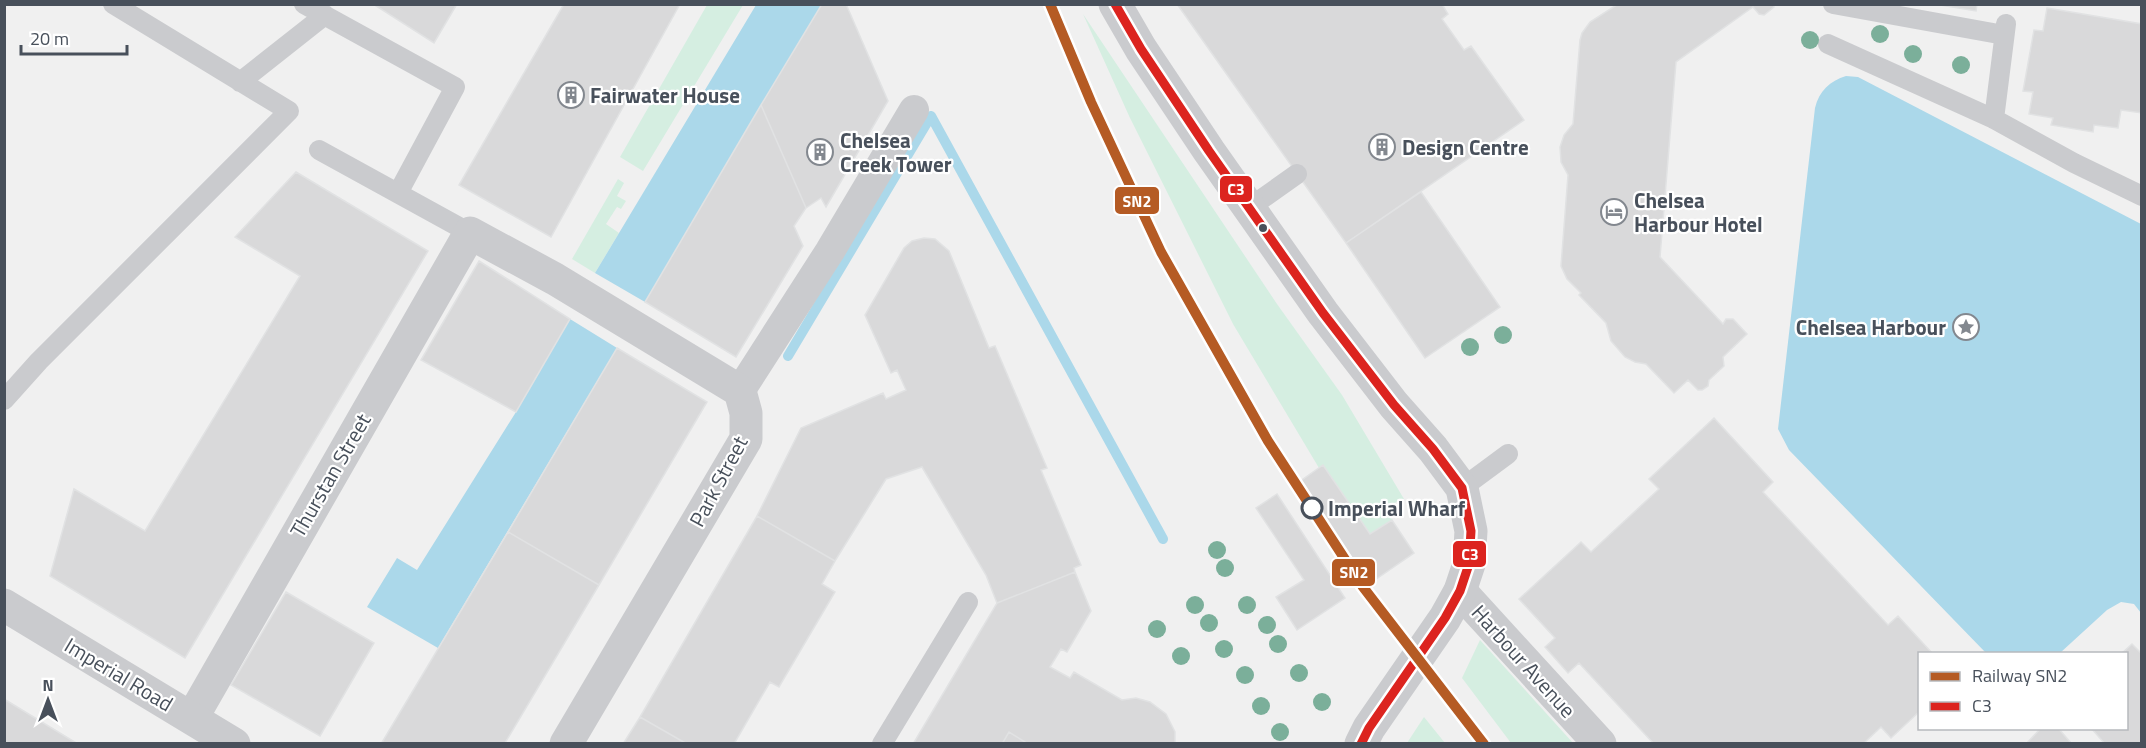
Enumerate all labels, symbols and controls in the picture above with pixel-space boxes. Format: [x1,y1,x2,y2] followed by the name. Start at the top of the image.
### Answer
[21,18,128,56] scale bar
[30,25,69,52] text: 20 m
[590,79,740,111] place label: Fairwater House
[556,80,586,110] building icon: Fairwater House
[840,124,952,180] place label: Chelsea Creek Tower
[1402,131,1529,163] place label: Design Centre
[1367,132,1397,162] building icon: Design Centre
[805,137,835,167] building icon: Chelsea Creek Tower
[1219,175,1253,203] line badge: C3
[1227,177,1245,201] text: C3
[1634,184,1763,240] place label: Chelsea Harbour Hotel
[1114,186,1160,215] line badge: SN2
[1123,189,1151,213] text: SN2
[1599,197,1629,227] hotel icon: Chelsea Harbour Hotel
[1257,222,1269,234] unlabelled marker
[1796,311,1946,343] place label: Chelsea Harbour
[1951,312,1981,342] place icon: Chelsea Harbour
[282,407,379,543] street label: Thurstan Street
[681,429,756,532] street label: Park Street
[1328,492,1466,524] place label: Imperial Wharf
[1301,497,1323,519] marker: Imperial Wharf
[1452,540,1487,568] line badge: C3
[1461,542,1479,566] text: C3
[1331,558,1376,587] line badge: SN2
[1340,560,1368,584] text: SN2
[1464,597,1584,725] street label: Harbour Avenue
[59,629,179,719] street label: Imperial Road
[1918,652,2128,730] legend
[1972,662,2067,689] text: Railway SN2
[18,670,78,730] north arrow
[42,673,54,697] text: N
[1972,692,1992,719] text: C3

